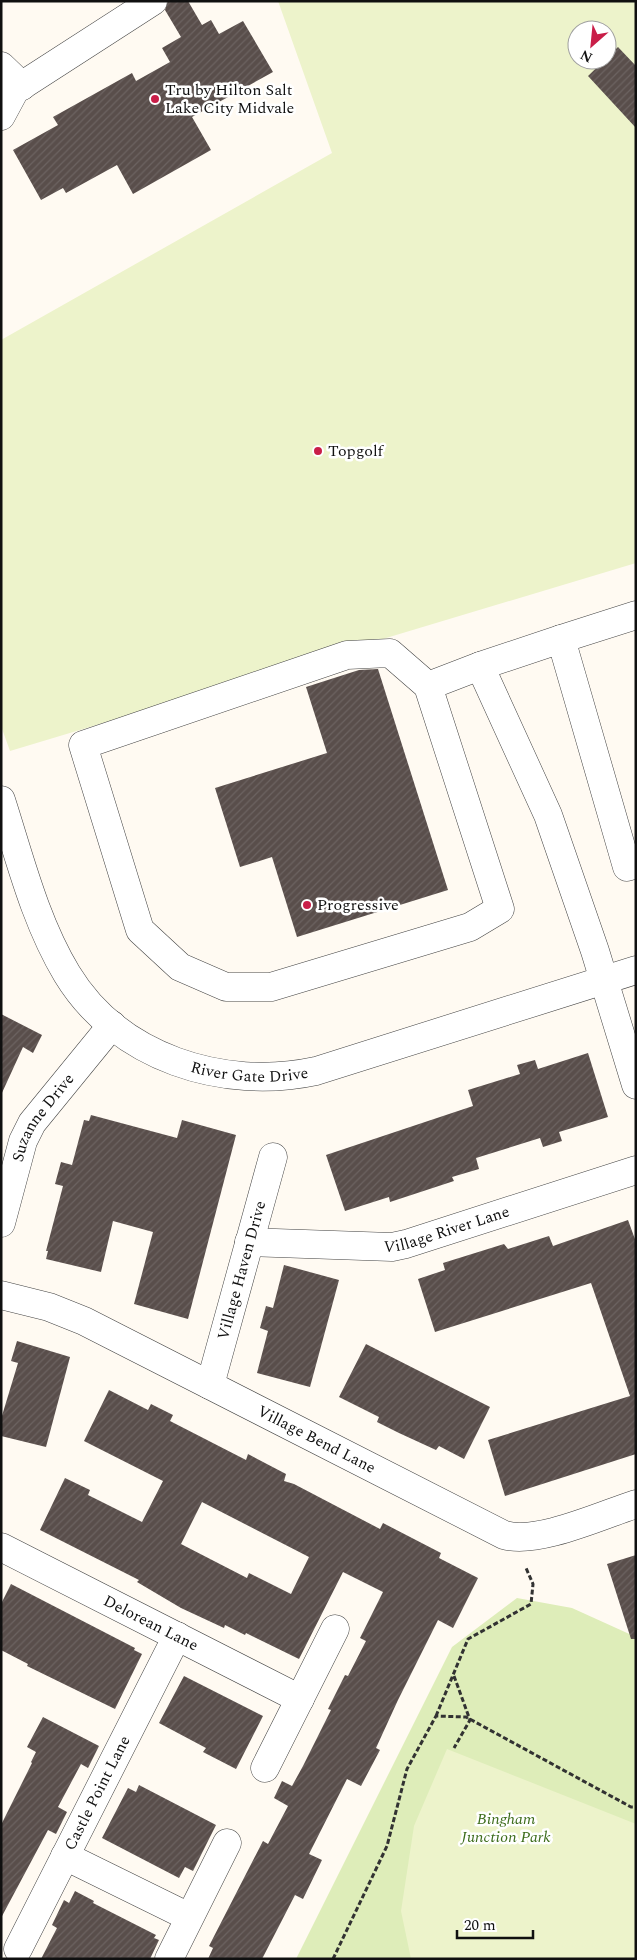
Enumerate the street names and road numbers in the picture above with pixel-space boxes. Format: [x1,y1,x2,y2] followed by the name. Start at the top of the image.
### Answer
[188,1055,310,1089] street label: River Gate Drive
[6,1068,80,1165] street label: Suzanne Drive
[211,1198,272,1342] street label: Village Haven Drive
[383,1199,512,1259] street label: Village River Lane
[253,1399,380,1480] street label: Village Bend Lane
[99,1589,202,1657] street label: Delorean Lane
[58,1731,136,1855] street label: Castle Point Lane

